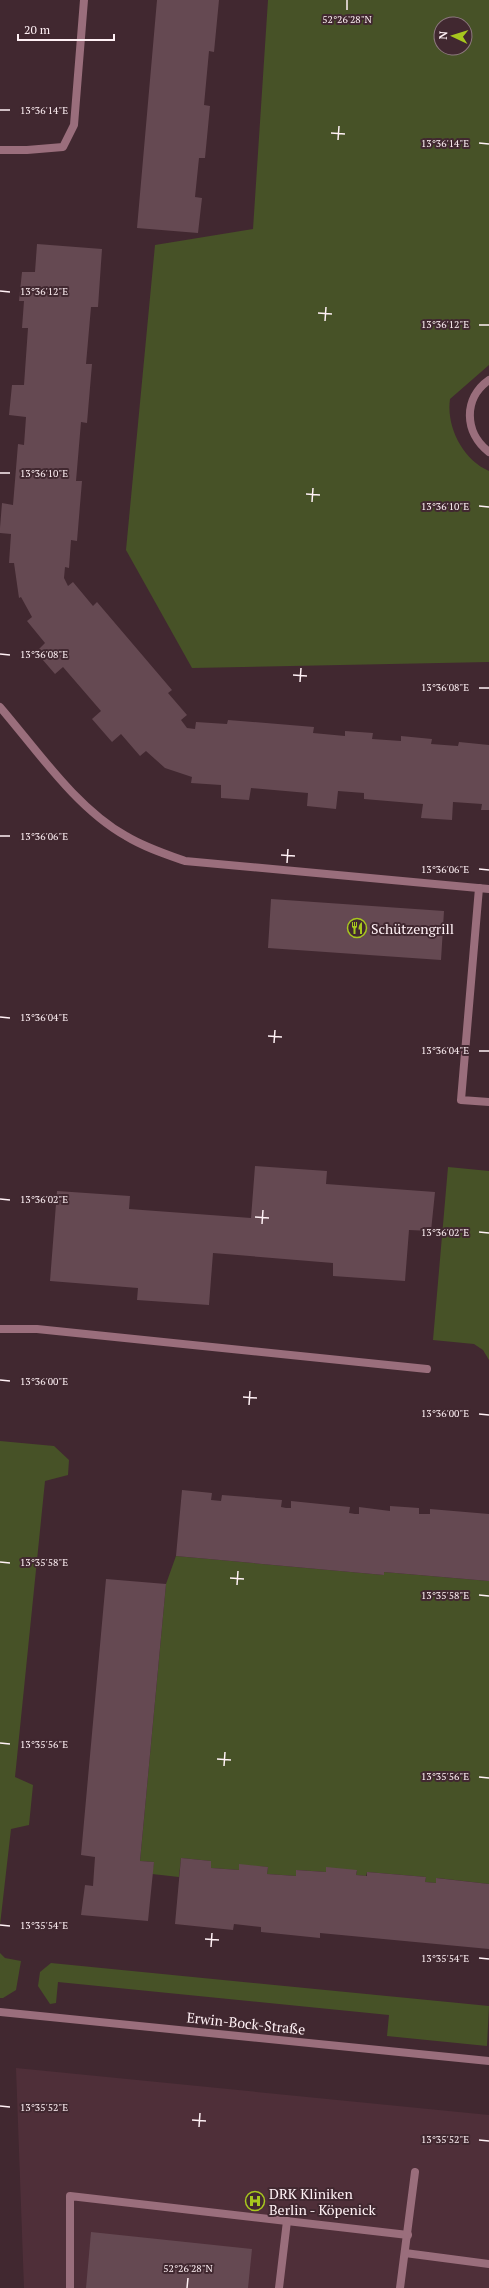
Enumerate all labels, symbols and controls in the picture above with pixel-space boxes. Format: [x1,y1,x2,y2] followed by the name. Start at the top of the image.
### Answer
[322,13,372,26] text: 52°26'28"N
[18,16,114,42] scale bar
[433,16,473,56] north arrow
[24,22,51,37] text: 20 m
[436,30,450,40] text: N
[20,104,68,117] text: 13°36'14"E
[421,137,469,150] text: 13°36'14"E
[20,285,68,298] text: 13°36'12"E
[421,318,469,331] text: 13°36'12"E
[20,467,68,480] text: 13°36'10"E
[421,500,469,513] text: 13°36'10"E
[20,648,68,661] text: 13°36'08"E
[421,681,469,694] text: 13°36'08"E
[20,830,68,843] text: 13°36'06"E
[421,863,469,876] text: 13°36'06"E
[346,917,368,939] restaurant icon: Schützengrill
[371,919,454,938] place label: Schützengrill
[20,1011,68,1024] text: 13°36'04"E
[421,1044,469,1057] text: 13°36'04"E
[20,1193,68,1206] text: 13°36'02"E
[421,1226,469,1239] text: 13°36'02"E
[20,1375,68,1388] text: 13°36'00"E
[421,1407,469,1420] text: 13°36'00"E
[20,1556,68,1569] text: 13°35'58"E
[421,1589,469,1602] text: 13°35'58"E
[20,1738,68,1751] text: 13°35'56"E
[421,1770,469,1783] text: 13°35'56"E
[20,1919,68,1932] text: 13°35'54"E
[421,1952,469,1965] text: 13°35'54"E
[186,2007,306,2039] street label: Erwin-Bock-Straße
[20,2101,68,2114] text: 13°35'52"E
[421,2133,469,2146] text: 13°35'52"E
[269,2184,377,2219] place label: DRK Kliniken Berlin - Köpenick
[244,2190,266,2212] hospital icon: DRK Kliniken Berlin - Köpenick
[163,2262,213,2275] text: 52°26'28"N

